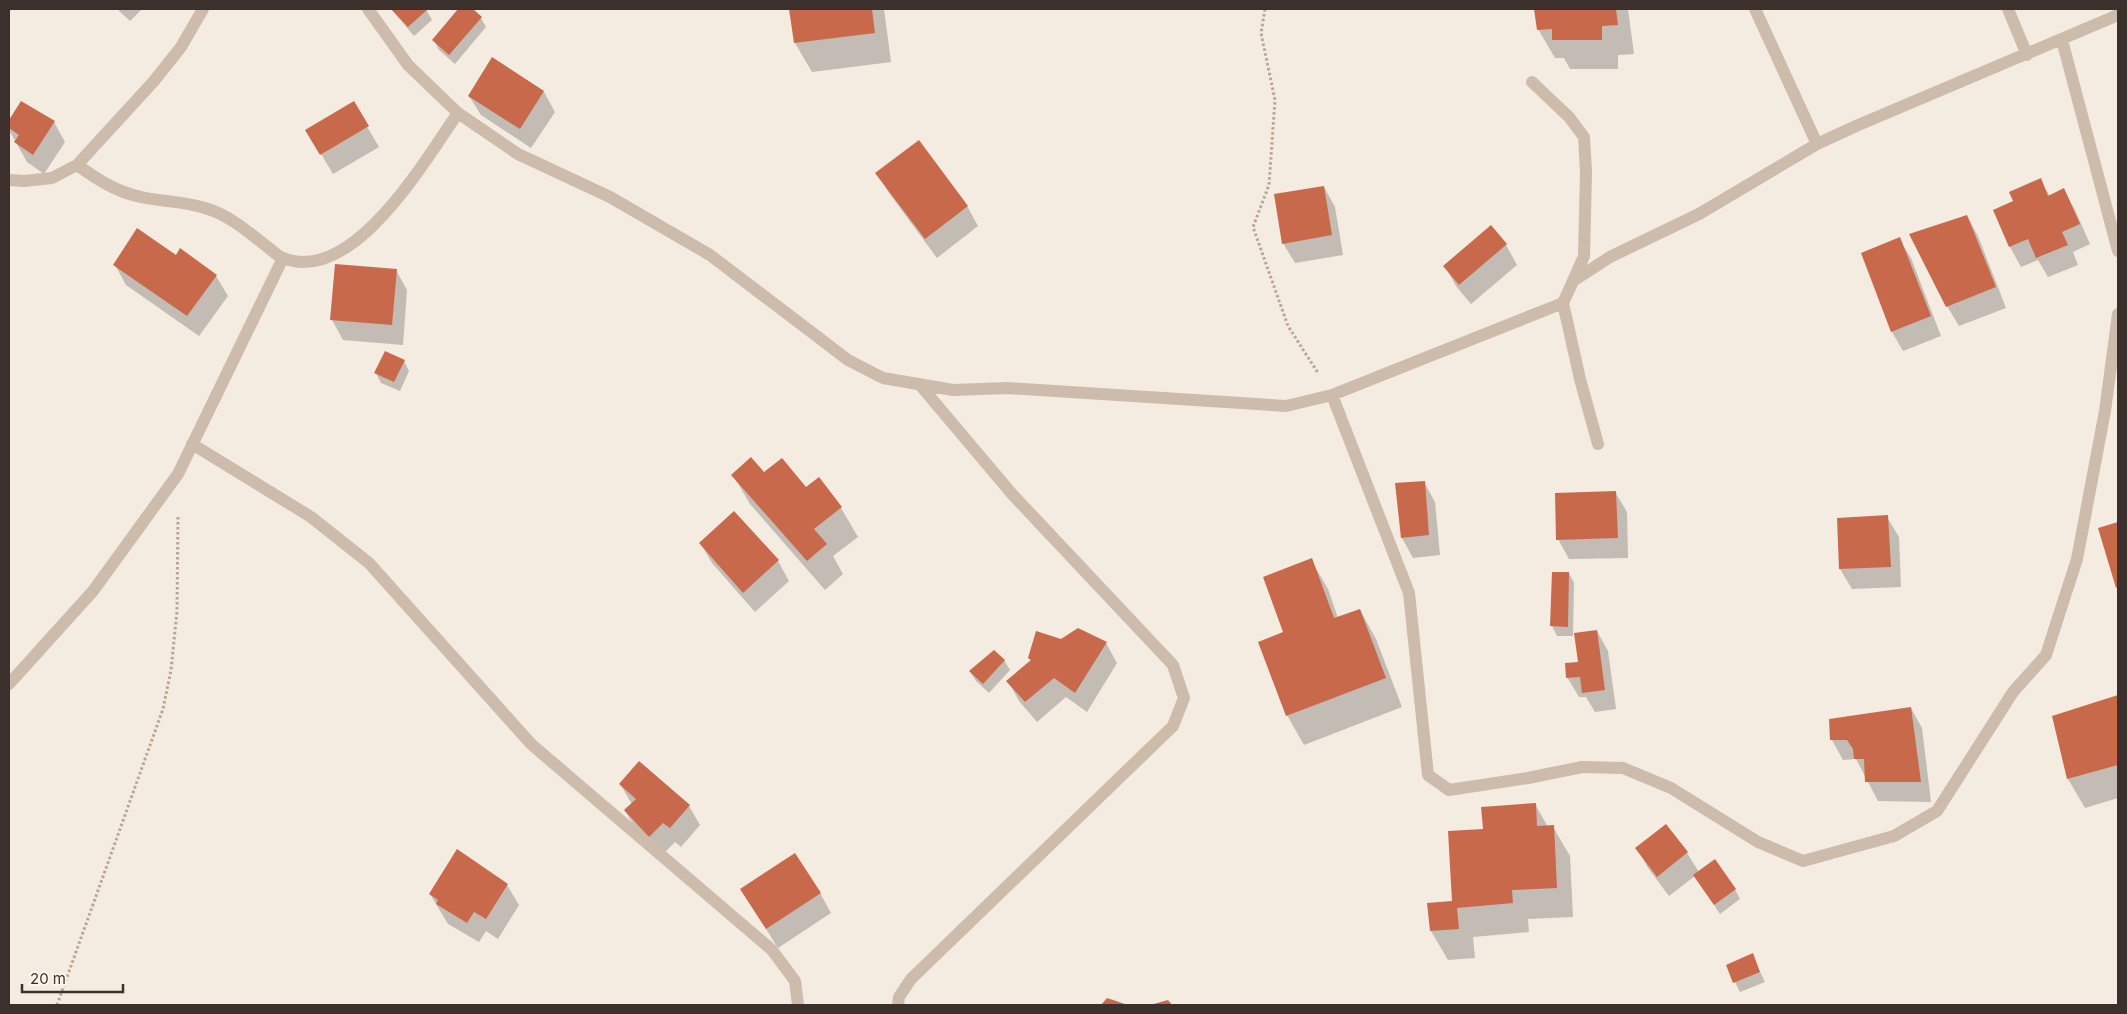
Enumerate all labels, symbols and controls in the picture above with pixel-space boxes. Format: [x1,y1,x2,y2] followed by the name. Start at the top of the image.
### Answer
[22,962,124,994] scale bar
[30,969,66,988] text: 20 m

